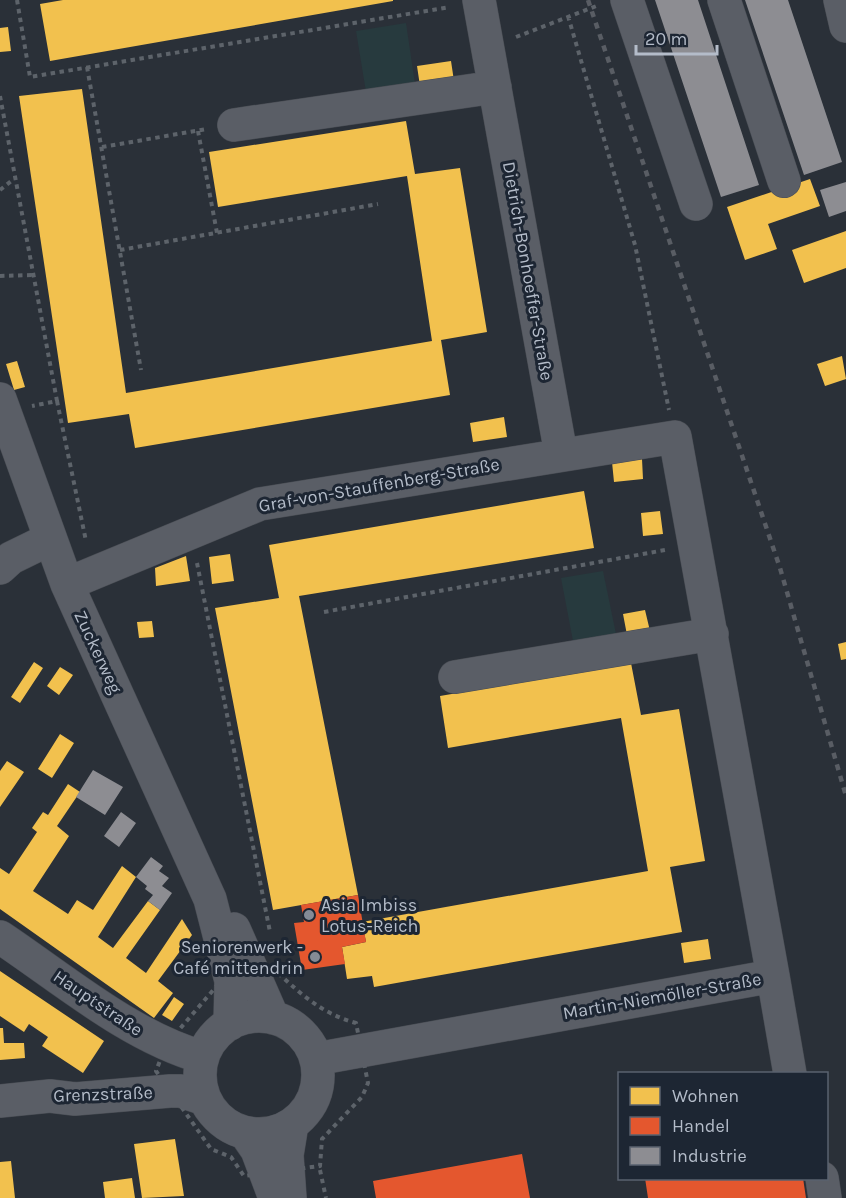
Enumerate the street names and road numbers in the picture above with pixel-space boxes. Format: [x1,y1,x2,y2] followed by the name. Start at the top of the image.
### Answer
[498,160,558,382] street label: Dietrich-Bonhoeffer-Straße
[257,453,501,517] street label: Graf-von-Stauffenberg-Straße
[69,607,127,697] street label: Zuckerweg
[49,965,147,1041] street label: Hauptstraße
[561,968,763,1024] street label: Martin-Niemöller-Straße
[53,1081,153,1107] street label: Grenzstraße

